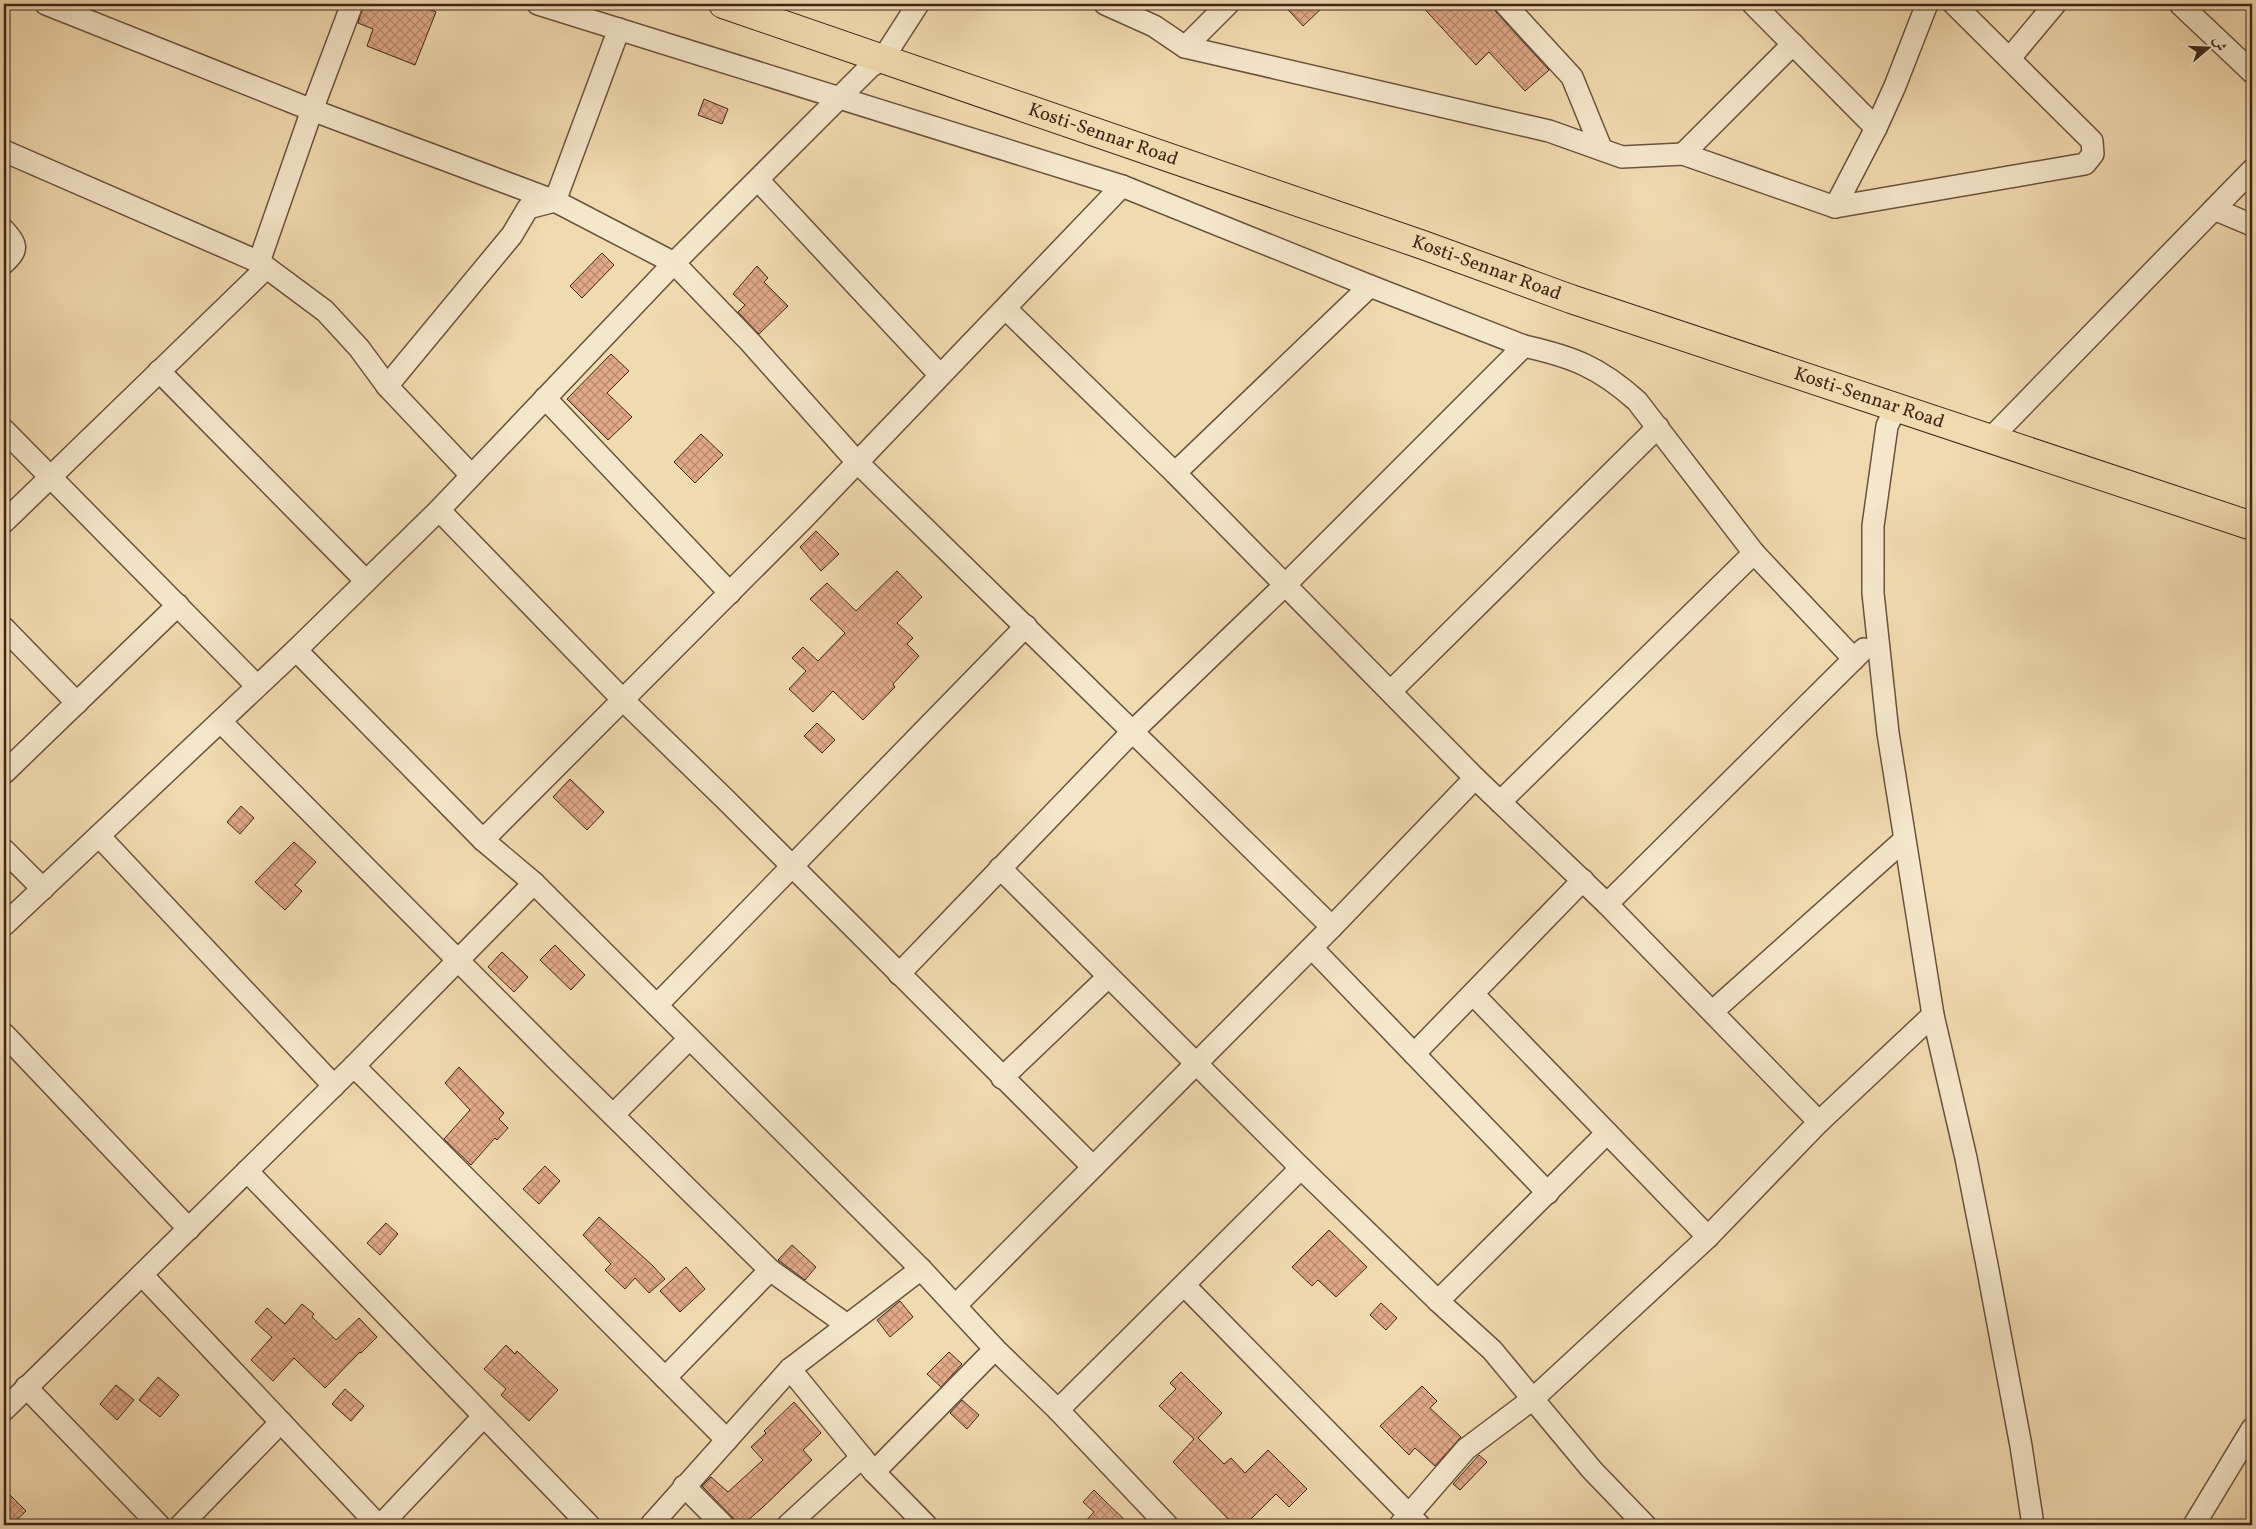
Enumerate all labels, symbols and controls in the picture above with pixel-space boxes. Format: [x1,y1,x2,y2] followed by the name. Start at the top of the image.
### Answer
[2184,22,2234,72] north arrow
[2208,35,2230,54] text: ش
[1025,97,1182,173] street label: Kosti-Sennar Road
[1408,229,1565,307] street label: Kosti-Sennar Road
[1790,361,1948,436] street label: Kosti-Sennar Road

